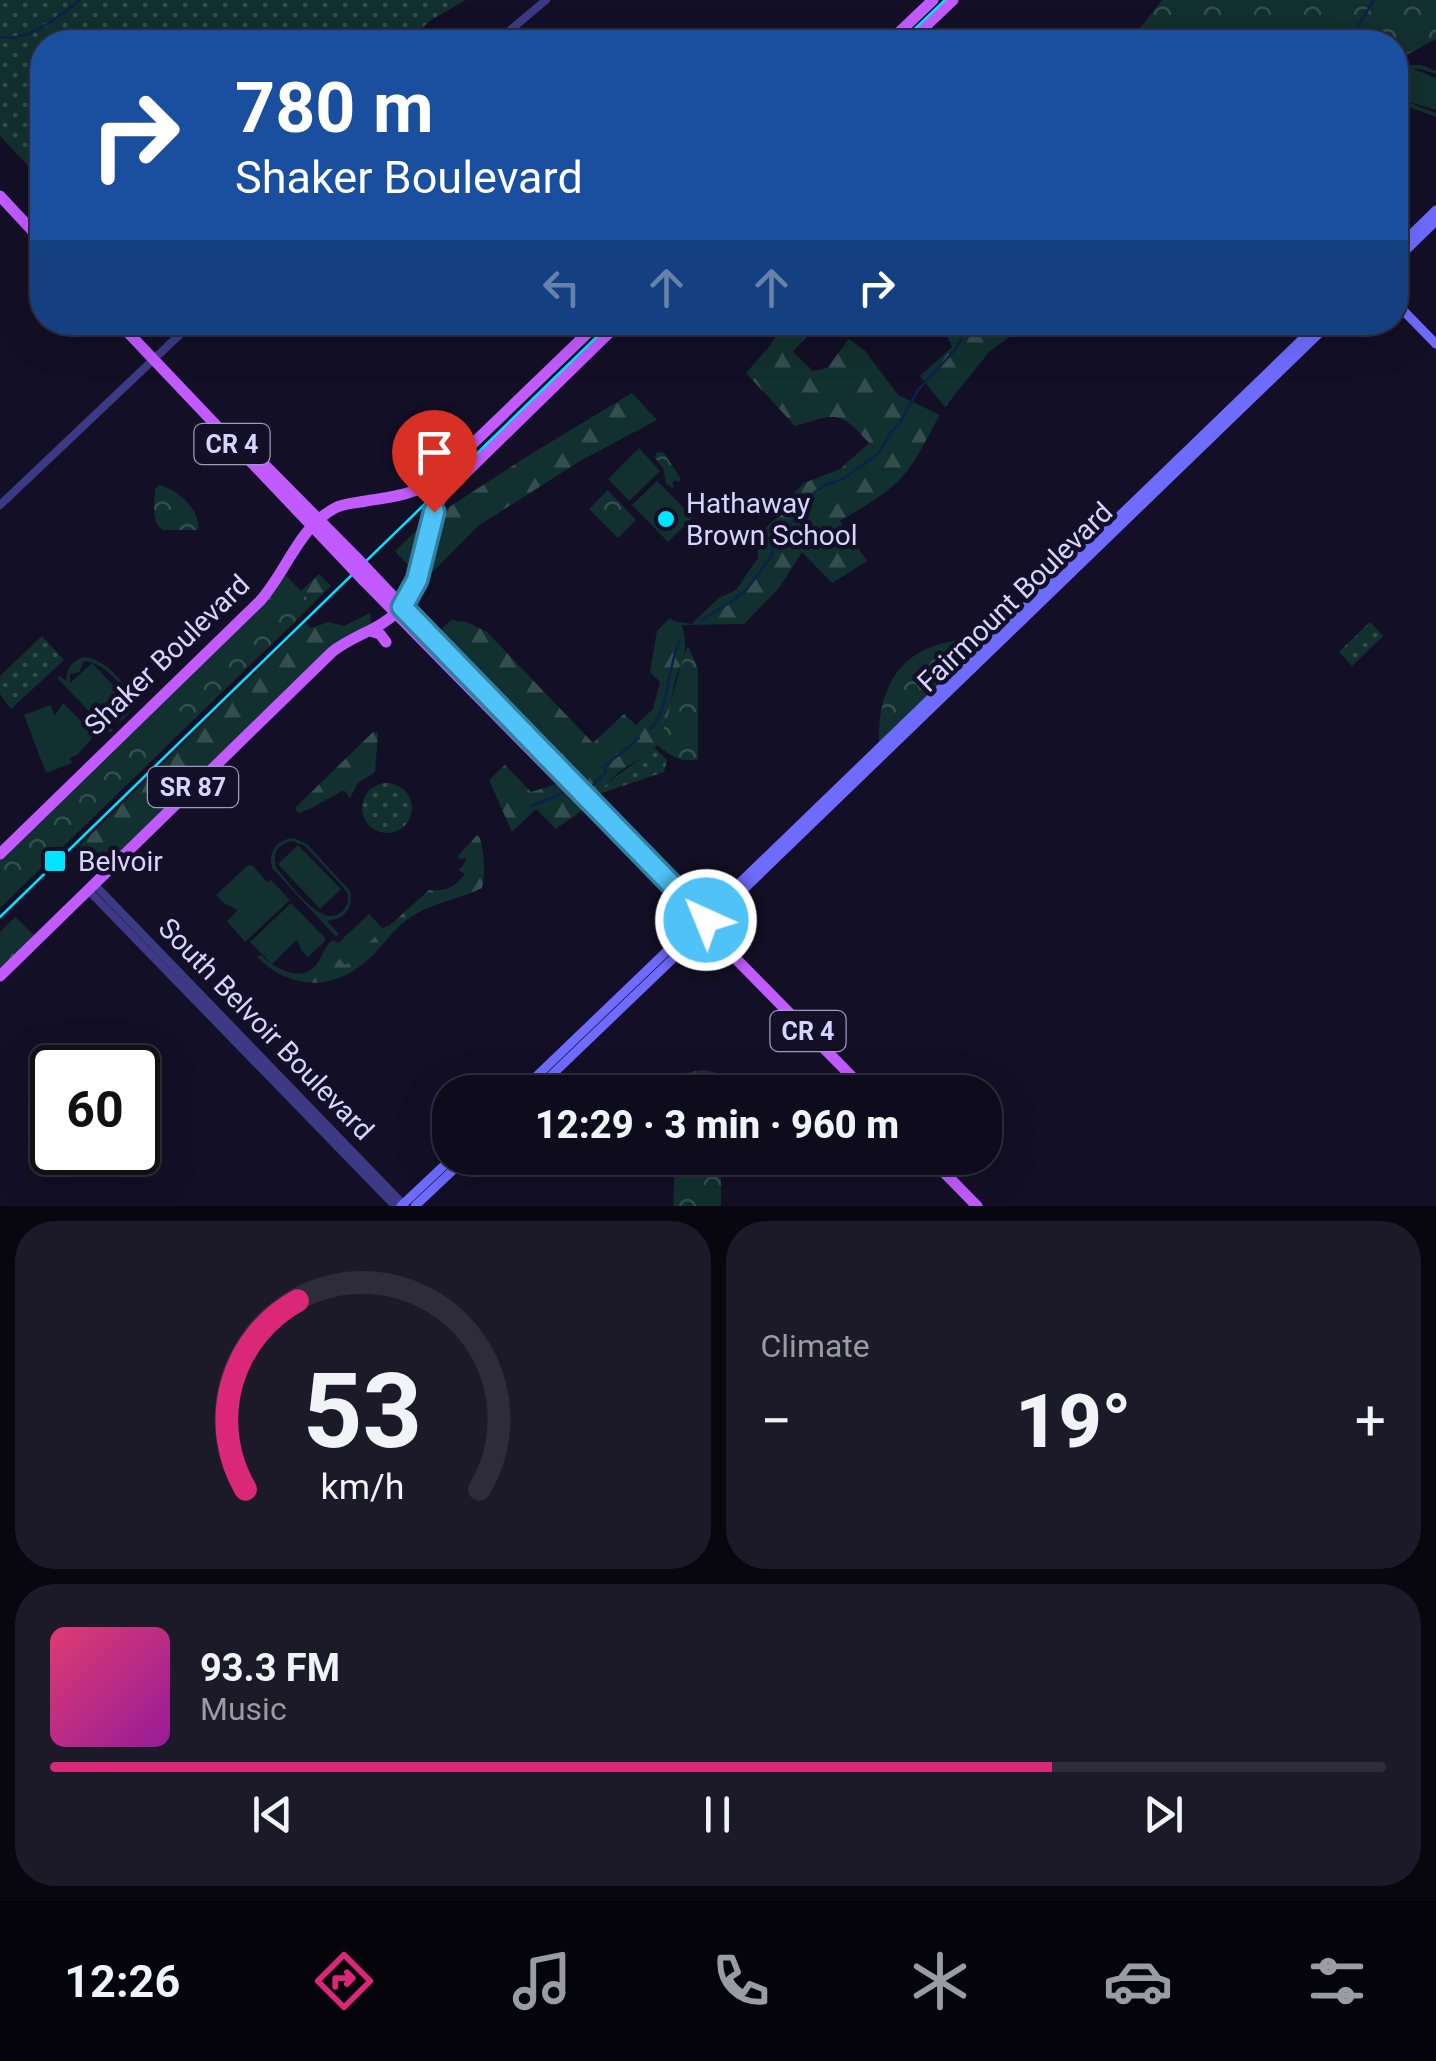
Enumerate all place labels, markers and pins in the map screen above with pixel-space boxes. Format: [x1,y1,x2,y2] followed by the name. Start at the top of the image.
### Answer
[392,410,477,513] pin
[686,487,858,552] place label: Hathaway Brown School
[655,508,677,530] marker: Hathaway Brown School
[78,845,163,878] place label: Belvoir
[42,848,68,874] marker: Belvoir

